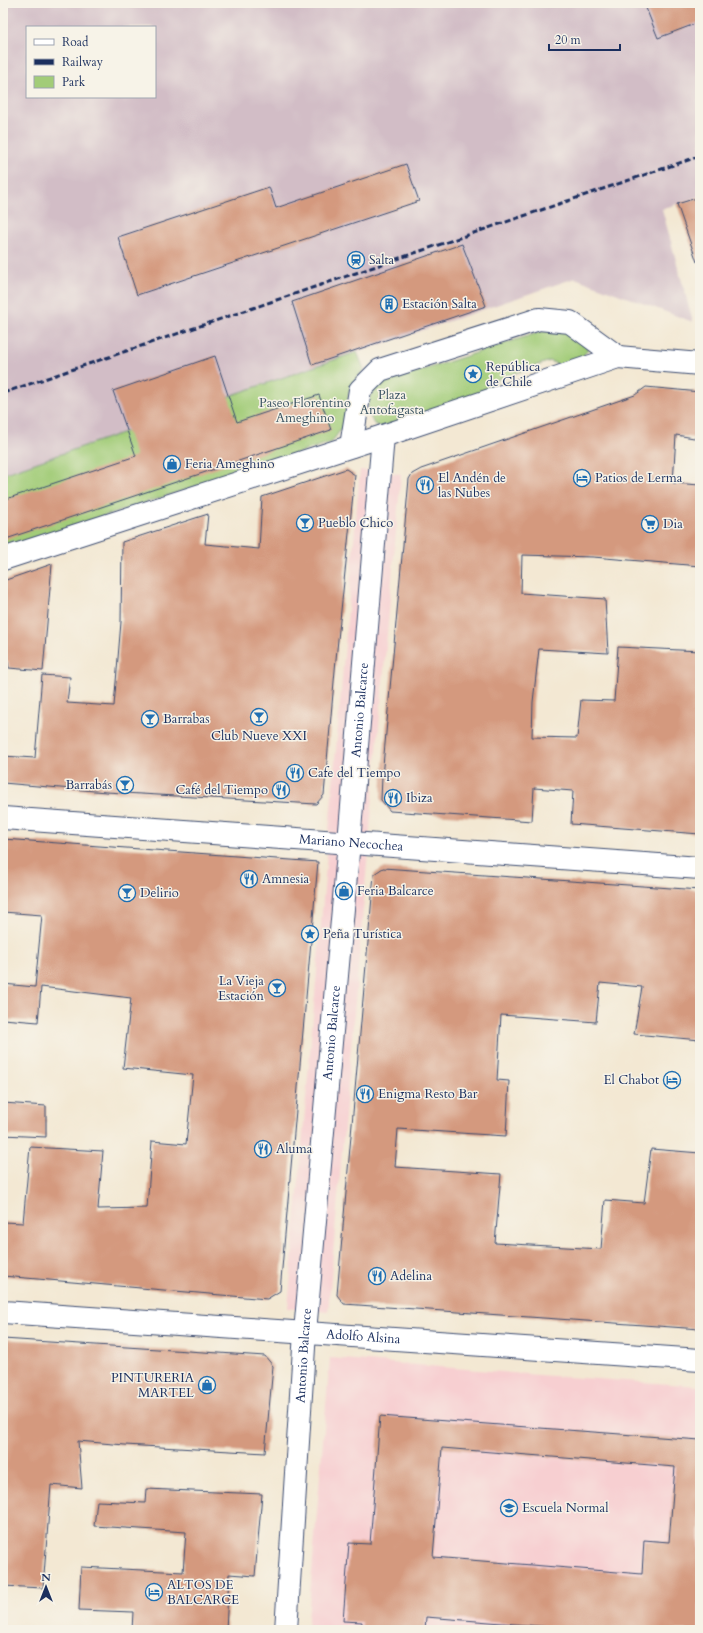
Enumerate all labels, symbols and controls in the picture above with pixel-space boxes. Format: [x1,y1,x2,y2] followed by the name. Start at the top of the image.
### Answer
[26,26,156,98] legend
[549,26,620,52] scale bar
[555,32,582,48] text: 20 m
[62,34,89,50] text: Road
[62,54,104,70] text: Railway
[62,74,86,90] text: Park
[346,250,366,270] station icon: Salta
[369,251,395,269] place label: Salta
[379,294,399,314] building icon: Estación Salta
[402,295,477,313] place label: Estación Salta
[486,358,541,391] place label: República de Chile
[463,364,483,384] place icon: República de Chile
[360,386,425,419] park label: Plaza Antofagasta
[259,394,351,427] park label: Paseo Florentino Ameghino
[162,454,182,474] shop icon: Feria Ameghino
[185,455,274,473] place label: Feria Ameghino
[572,468,592,488] hotel icon: Patios de Lerma
[438,469,506,502] place label: El Andén de las Nubes
[595,469,683,487] place label: Patios de Lerma
[415,475,435,495] restaurant icon: El Andén de las Nubes
[295,513,315,533] bar icon: Pueblo Chico
[318,514,393,532] place label: Pueblo Chico
[640,514,660,534] supermarket icon: Dia
[663,515,683,533] place label: Dia
[347,662,373,758] street label: Antonio Balcarce
[249,707,269,727] bar icon: Club Nueve XXI
[140,709,160,729] bar icon: Barrabas
[163,710,210,728] place label: Barrabas
[211,727,307,745] place label: Club Nueve XXI
[285,763,305,783] restaurant icon: Cafe del Tiempo
[308,764,401,782] place label: Cafe del Tiempo
[115,775,135,795] bar icon: Barrabás
[66,776,112,794] place label: Barrabás
[271,780,291,800] restaurant icon: Café del Tiempo
[175,781,268,799] place label: Café del Tiempo
[383,788,403,808] restaurant icon: Ibiza
[406,789,433,807] place label: Ibiza
[298,830,404,856] street label: Mariano Necochea
[239,869,259,889] restaurant icon: Amnesia
[262,870,310,888] place label: Amnesia
[334,881,354,901] shop icon: Feria Balcarce
[357,882,434,900] place label: Feria Balcarce
[117,883,137,903] bar icon: Delirio
[140,884,179,902] place label: Delirio
[300,924,320,944] place icon: Peña Turística
[323,925,402,943] place label: Peña Turística
[218,972,265,1005] place label: La Vieja Estación
[267,978,287,998] bar icon: La Vieja Estación
[319,984,345,1081] street label: Antonio Balcarce
[662,1070,682,1090] hotel icon: El Chabot
[603,1071,659,1089] place label: El Chabot
[355,1084,375,1104] restaurant icon: Enigma Resto Bar
[378,1085,478,1103] place label: Enigma Resto Bar
[253,1139,273,1159] restaurant icon: Aluma
[276,1140,313,1158] place label: Aluma
[367,1266,387,1286] restaurant icon: Adelina
[390,1267,432,1285] place label: Adelina
[291,1307,316,1404] street label: Antonio Balcarce
[325,1325,401,1348] street label: Adolfo Alsina
[111,1369,195,1402] place label: PINTURERIA MARTEL
[197,1375,217,1395] shop icon: PINTURERIA MARTEL
[499,1498,519,1518] school or university icon: Escuela Normal
[522,1499,609,1517] place label: Escuela Normal
[26,1567,66,1607] north arrow
[41,1570,51,1585] text: N
[167,1576,239,1609] place label: ALTOS DE BALCARCE
[144,1582,164,1602] hotel icon: ALTOS DE BALCARCE

